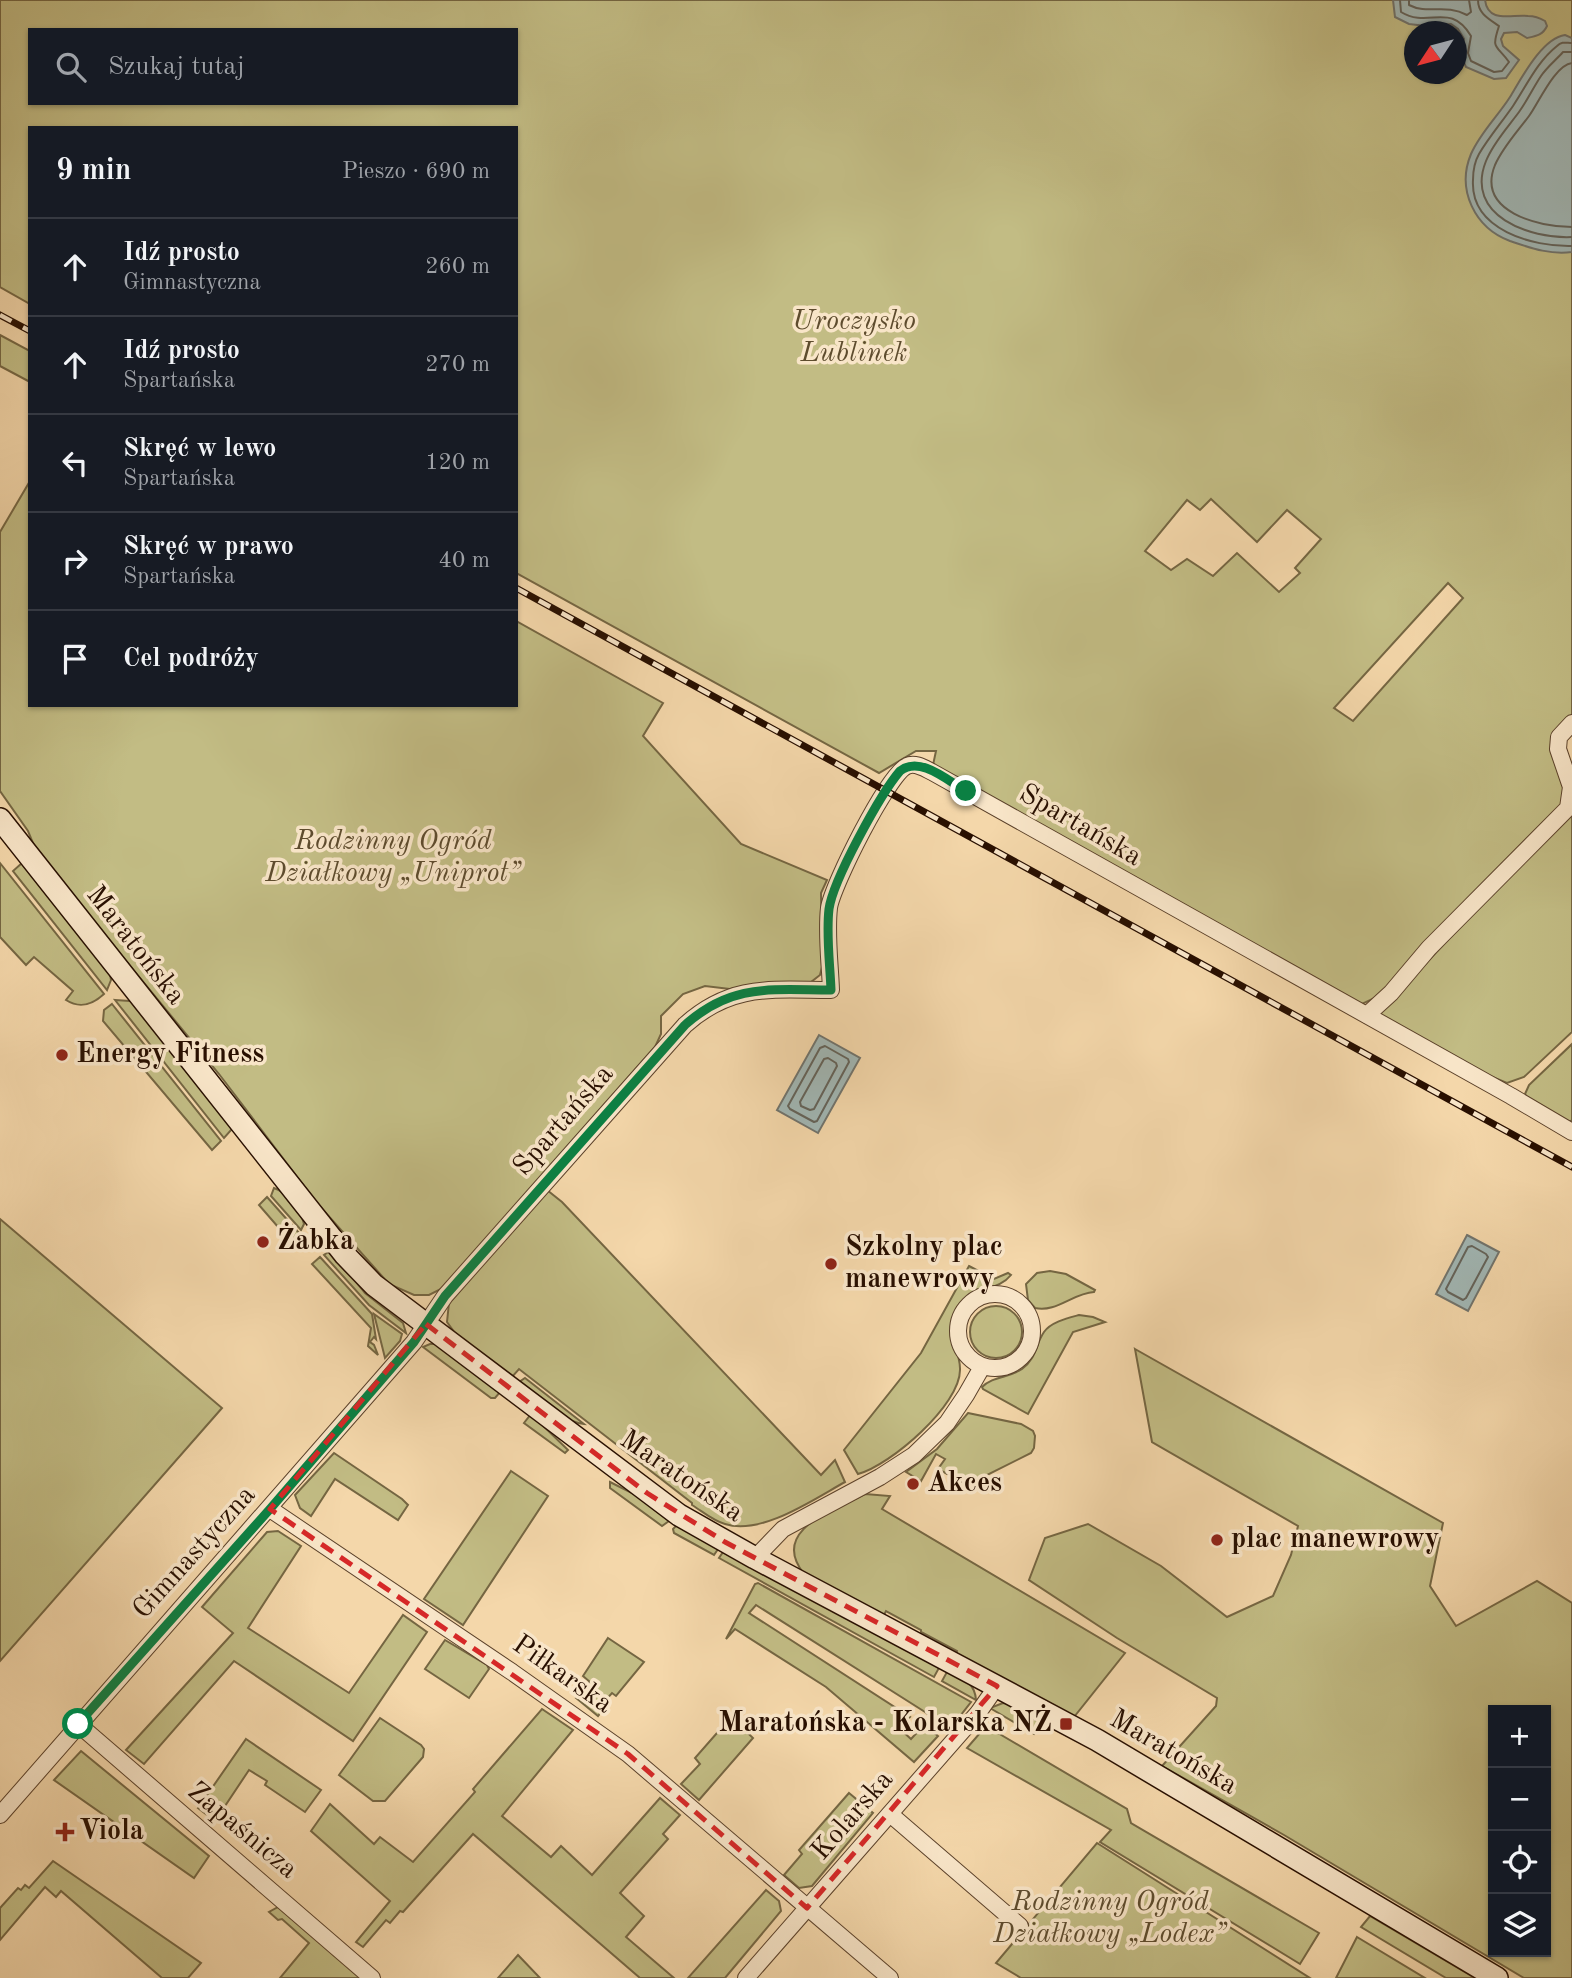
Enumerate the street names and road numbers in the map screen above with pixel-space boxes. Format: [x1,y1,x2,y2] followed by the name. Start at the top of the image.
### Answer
[1014,780,1146,872] street label: Spartańska
[80,881,190,1011] street label: Maratońska
[509,1060,619,1182] street label: Spartańska
[614,1426,748,1528] street label: Maratońska
[128,1481,262,1625] street label: Gimnastyczna
[507,1631,617,1719] street label: Piłkarska
[1105,1705,1242,1801] street label: Maratońska
[807,1766,899,1866] street label: Kolarska
[182,1777,302,1885] street label: Zapaśnicza

